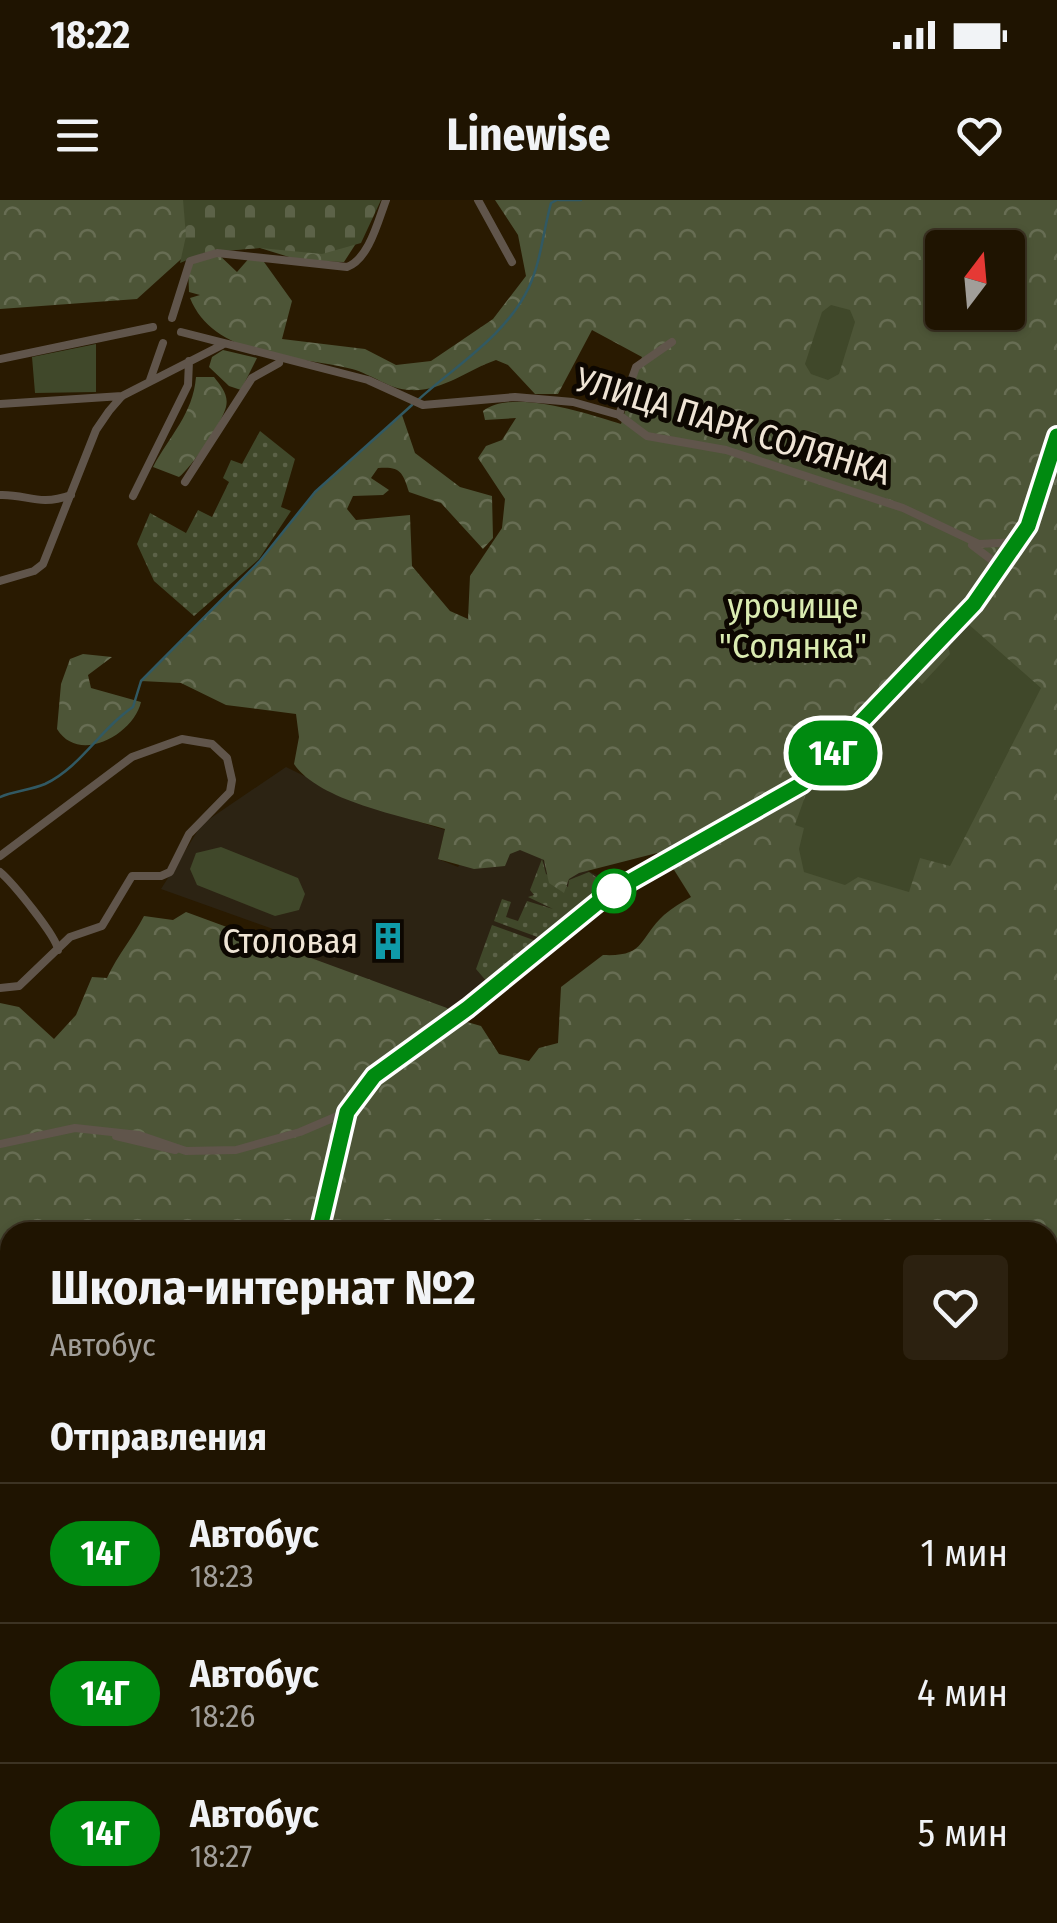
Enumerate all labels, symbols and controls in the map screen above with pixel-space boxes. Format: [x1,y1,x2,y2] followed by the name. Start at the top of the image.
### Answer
[50,12,130,58] text: 18:22
[50,108,105,163] icon: menu
[446,108,611,162] text: Linewise
[952,108,1007,163] icon: heart
[925,230,1025,330] north arrow
[925,230,1025,330] map controls
[570,358,896,494] street label: УЛИЦА ПАРК СОЛЯНКА
[719,585,867,667] park label: урочище "Солянка"
[776,720,890,786] line badge: 14Г
[809,732,857,774] text: 14Г
[593,870,635,912] unlabelled marker
[222,920,358,962] place label: Столовая
[367,920,409,962] building icon: Столовая
[903,1255,1008,1360] button: heart
[50,1259,476,1317] text: Школа-интернат №2
[50,1326,156,1364] text: Автобус
[50,1414,267,1460] text: Отправления
[190,1511,319,1557] text: Автобус
[920,1530,1008,1576] text: 1 мин
[81,1532,129,1574] text: 14Г
[190,1557,254,1595] text: 18:23
[190,1651,319,1697] text: Автобус
[917,1670,1008,1716] text: 4 мин
[81,1672,129,1714] text: 14Г
[190,1697,255,1735] text: 18:26
[190,1791,319,1837] text: Автобус
[918,1810,1008,1856] text: 5 мин
[81,1812,129,1854] text: 14Г
[190,1837,252,1875] text: 18:27

